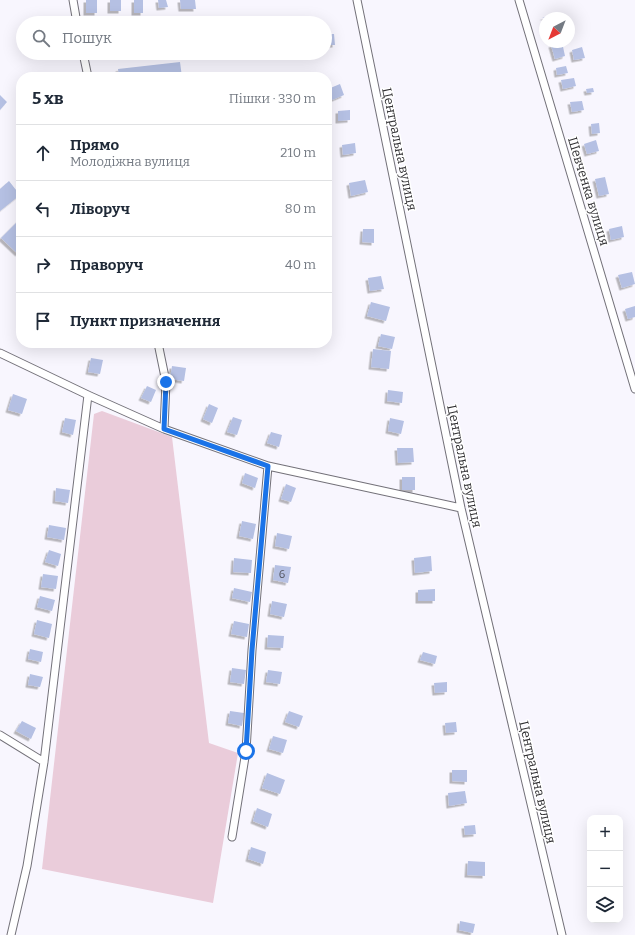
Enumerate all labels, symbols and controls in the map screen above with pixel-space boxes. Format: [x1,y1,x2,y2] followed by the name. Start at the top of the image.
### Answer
[539,12,575,48] north arrow
[16,16,332,60] search box
[30,27,52,49] icon: search
[62,29,112,47] text: Пошук
[379,86,420,212] street label: Центральна вулиця
[32,88,64,109] text: 5 хв
[229,91,316,106] text: Пішки · 330 m
[565,135,612,247] street label: Шевченка вулиця
[70,136,119,154] text: Прямо
[32,142,54,164] icon: ahead
[280,145,316,160] text: 210 m
[70,154,190,169] text: Молодіжна вулиця
[32,198,54,220] icon: left
[70,200,130,218] text: Ліворуч
[285,201,316,216] text: 80 m
[32,254,54,276] icon: right
[70,256,143,274] text: Праворуч
[285,257,316,272] text: 40 m
[32,310,54,332] icon: arrive
[70,312,220,330] text: Пункт призначення
[157,373,175,391] route end
[444,403,485,529] street label: Центральна вулиця
[279,568,285,581] house number: 6
[516,719,559,845] street label: Центральна вулиця
[237,742,255,760] route start
[587,815,623,923] map controls
[587,815,623,851] button: +
[587,851,623,887] button: −
[587,887,623,923] button: layers

